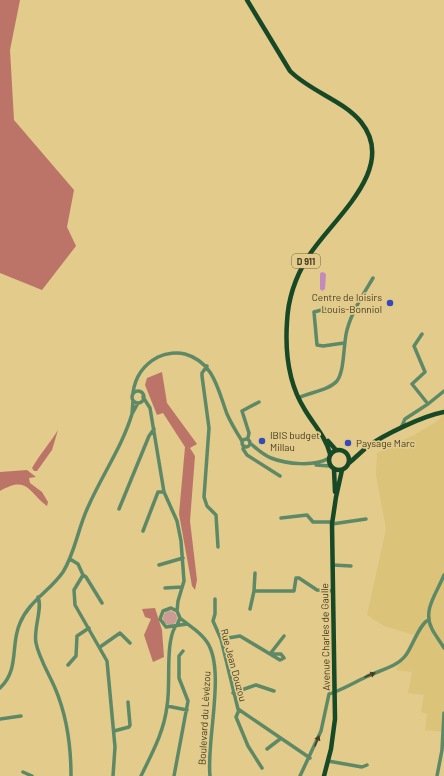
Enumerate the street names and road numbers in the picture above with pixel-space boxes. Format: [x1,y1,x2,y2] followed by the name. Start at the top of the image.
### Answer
[292,254,320,268] road number: D 911
[318,583,332,691] street label: Avenue Charles de Gaulle
[219,627,249,703] street label: Rue Jean Douzou
[196,671,212,765] street label: Boulevard du Lévézou

